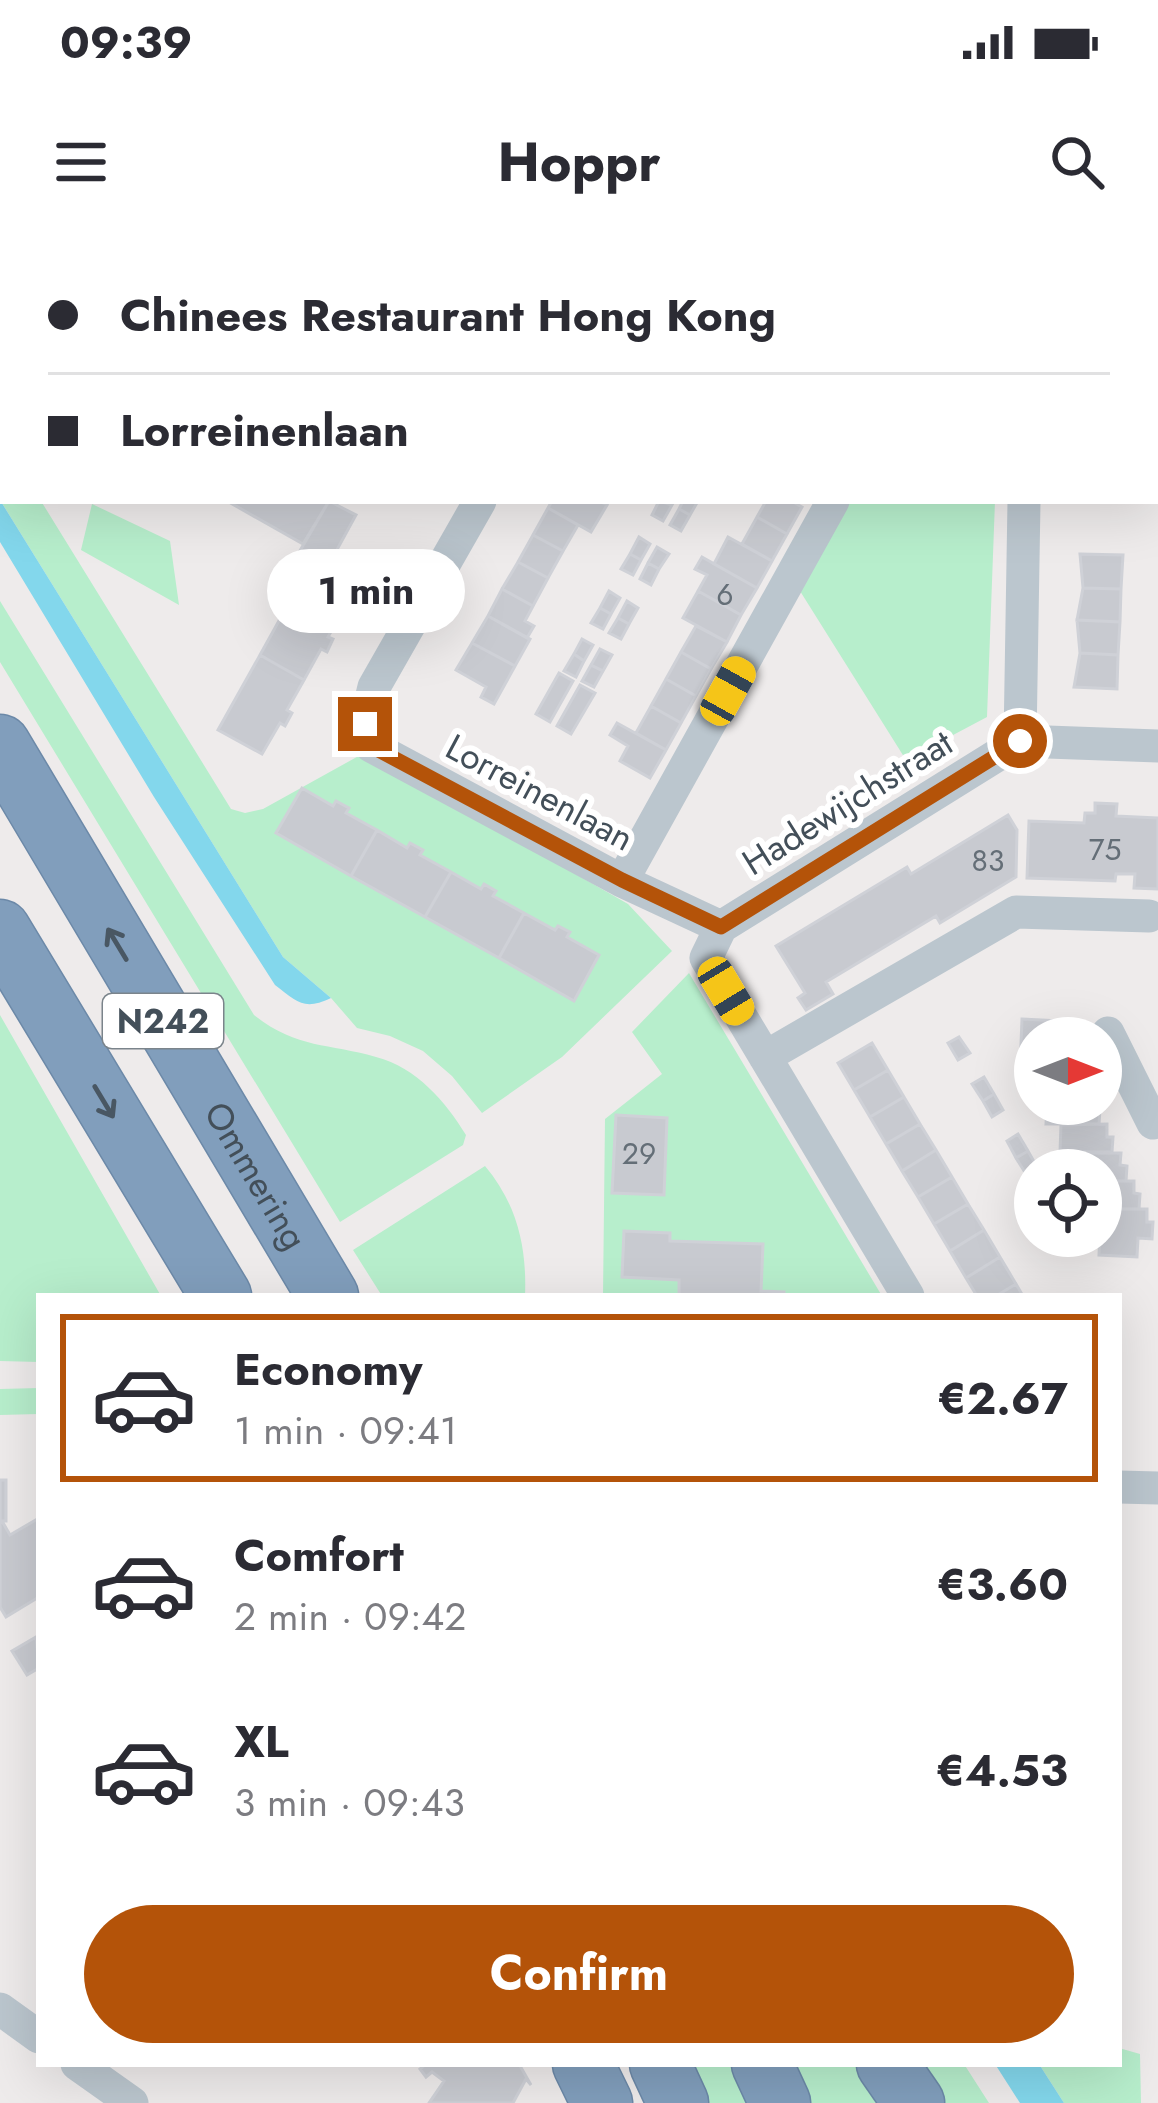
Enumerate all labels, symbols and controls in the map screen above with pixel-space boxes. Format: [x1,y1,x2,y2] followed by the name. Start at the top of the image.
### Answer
[60,10,192,75] text: 09:39
[497,123,661,201] text: Hoppr
[48,129,114,195] icon: menu
[1044,129,1110,195] icon: search
[120,283,776,348] text: Chinees Restaurant Hong Kong
[120,398,409,463] text: Lorreinenlaan
[266,550,464,634] callout: 1 min
[318,562,414,619] text: 1 min
[716,573,734,616] house number: 6
[695,651,761,731] car
[338,697,392,751] route end
[993,714,1047,768] route start
[732,716,963,887] street label: Hadewijchstraat
[437,721,643,863] street label: Lorreinenlaan
[1089,828,1121,871] house number: 75
[972,839,1004,882] house number: 83
[105,928,129,962] one-way arrow
[692,951,760,1031] car
[103,994,223,1048] road number: N242
[1014,1017,1122,1125] north arrow
[1014,1017,1122,1257] map controls
[92,1084,116,1118] one-way arrow
[192,1092,321,1259] street label: Ommering
[622,1132,656,1175] house number: 29
[1014,1149,1122,1257] button: locate
[234,1337,422,1402] text: Economy
[90,1344,198,1452] icon: car
[937,1366,1068,1431] text: €2.67
[234,1402,457,1459] text: 1 min · 09:41
[234,1523,404,1588] text: Comfort
[90,1530,198,1638] icon: car
[937,1552,1068,1617] text: €3.60
[234,1588,467,1645] text: 2 min · 09:42
[234,1709,289,1774] text: XL
[90,1716,198,1824] icon: car
[936,1738,1068,1803] text: €4.53
[234,1774,465,1831] text: 3 min · 09:43
[84,1905,1074,2043] button: Confirm

